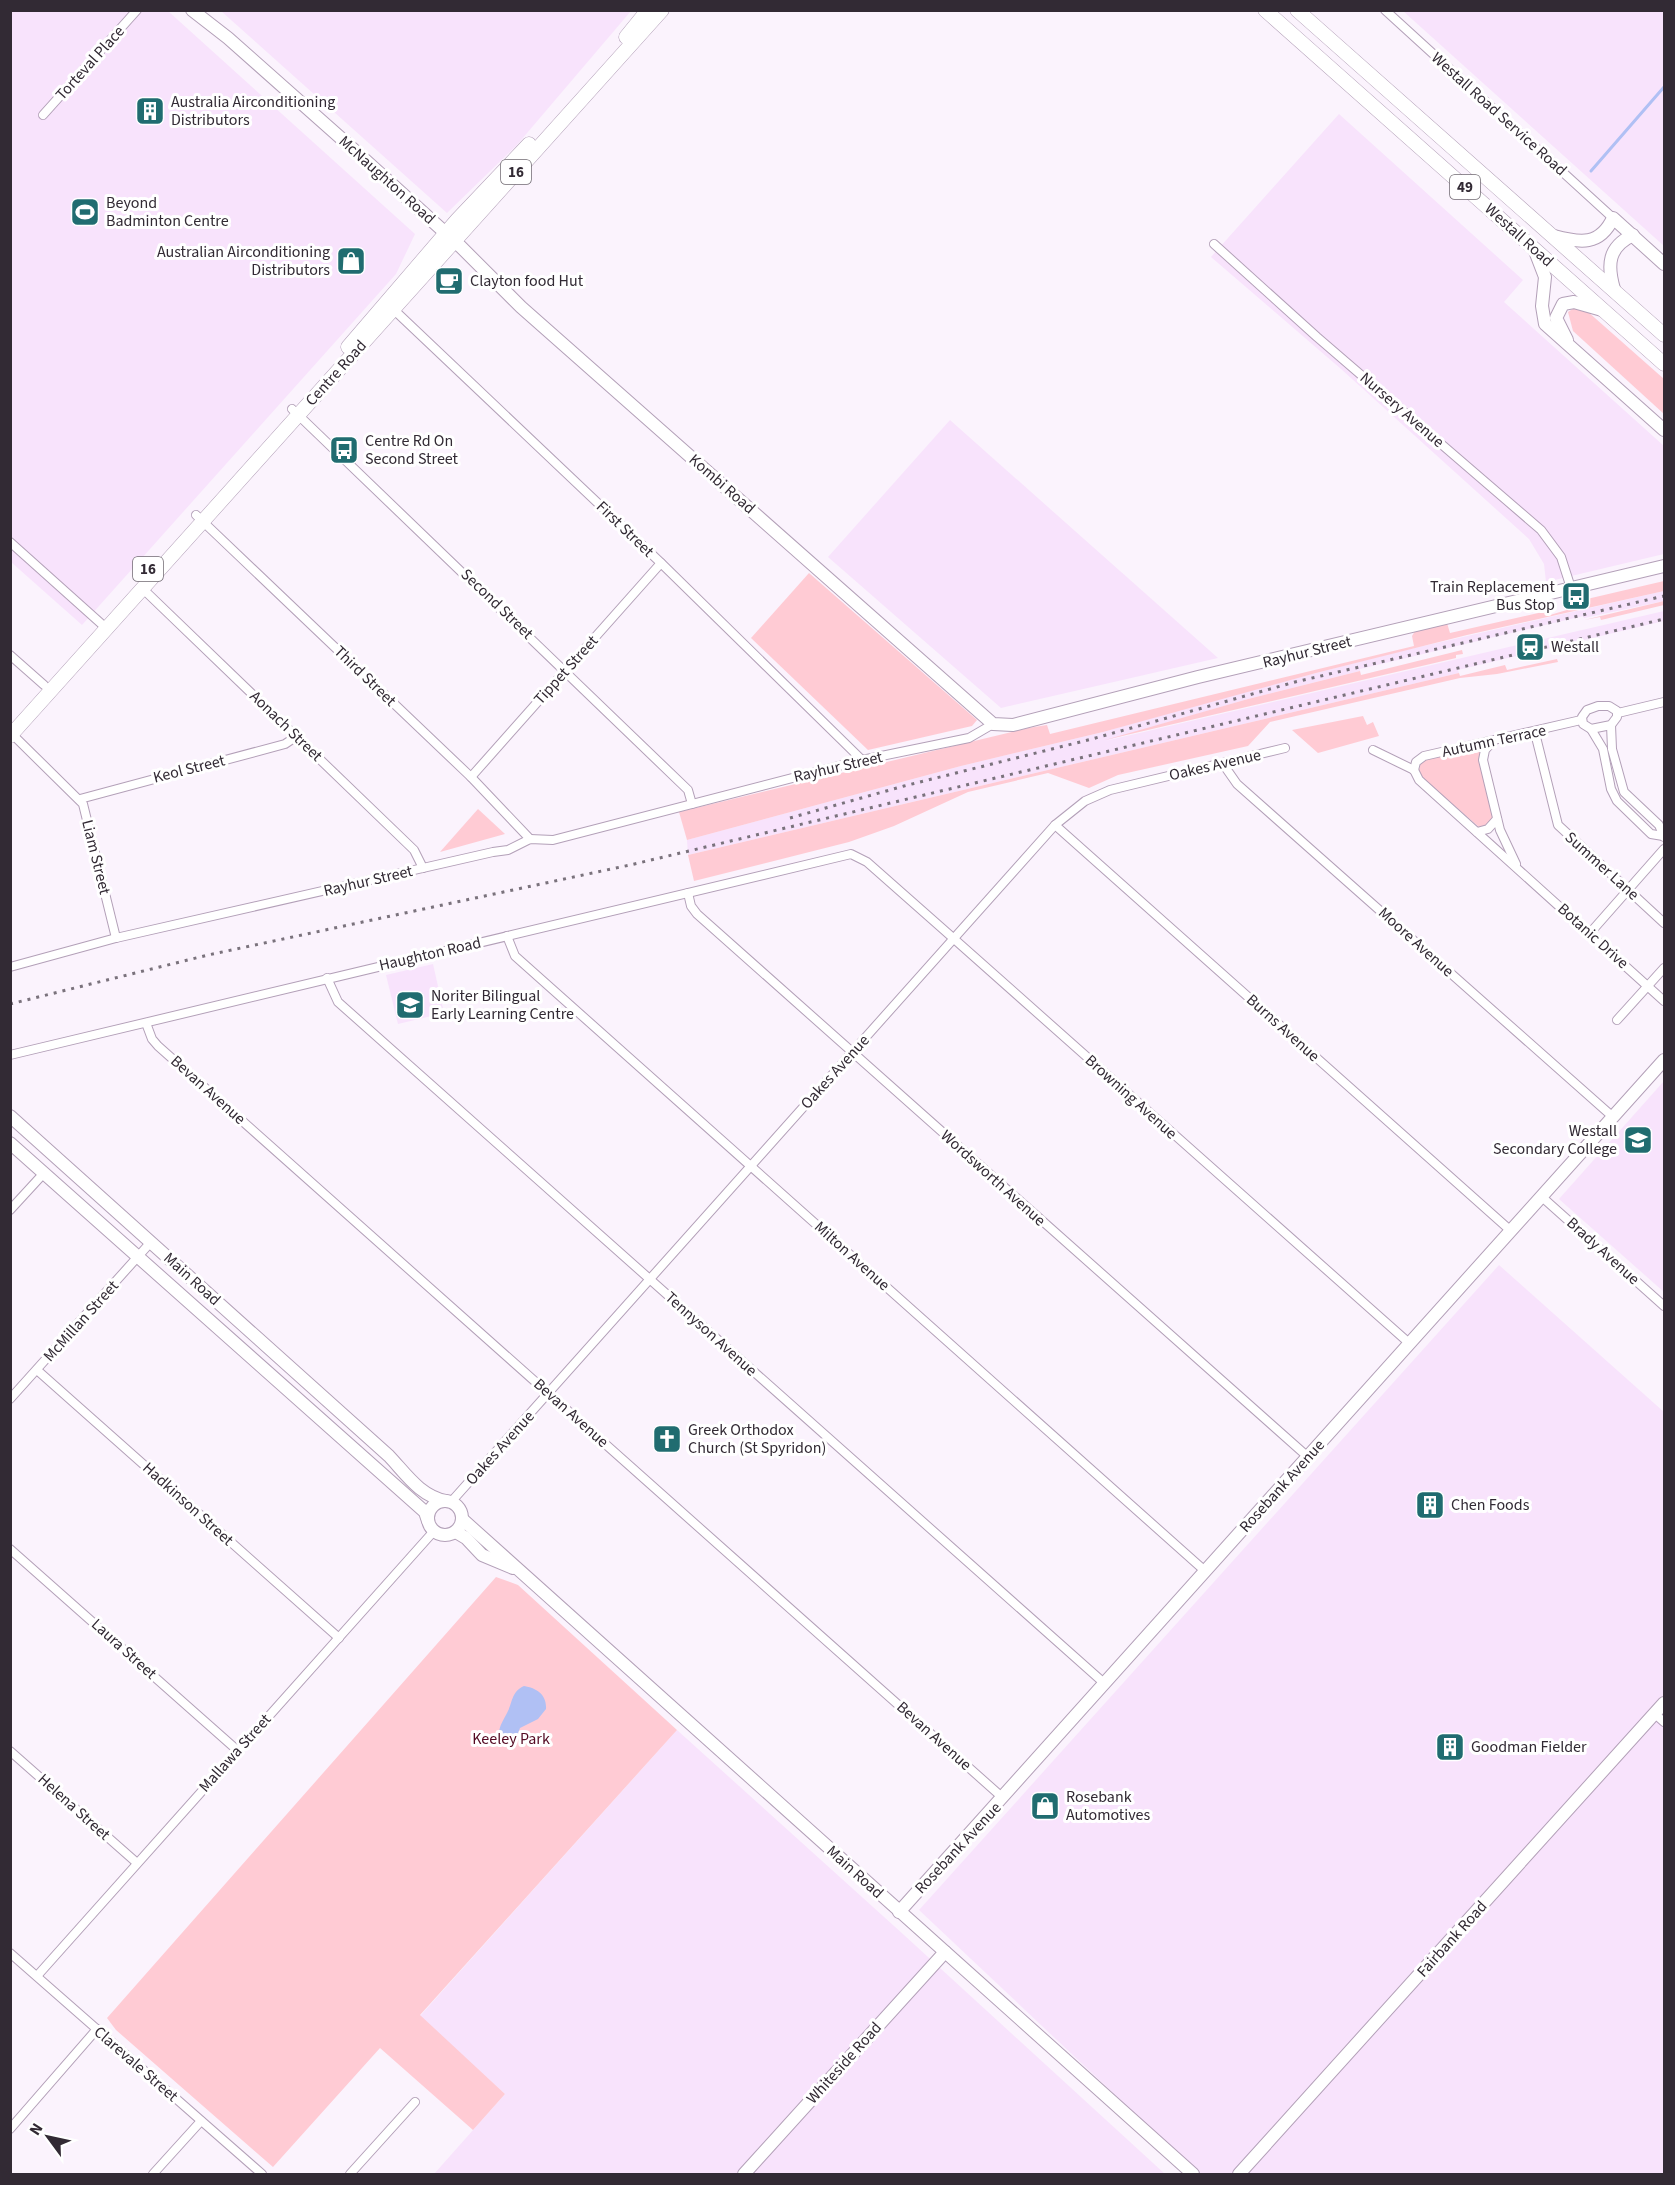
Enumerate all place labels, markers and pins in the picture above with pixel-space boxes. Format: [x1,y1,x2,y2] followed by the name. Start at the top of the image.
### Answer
[171,91,335,131] place label: Australia Airconditioning Distributors
[134,95,166,127] building icon: Australia Airconditioning Distributors
[106,192,229,232] place label: Beyond Badminton Centre
[69,196,101,228] sports icon: Beyond Badminton Centre
[157,241,330,281] place label: Australian Airconditioning Distributors
[335,245,367,277] shop icon: Australian Airconditioning Distributors
[433,265,465,297] cafe icon: Clayton food Hut
[470,270,584,292] place label: Clayton food Hut
[365,430,459,470] place label: Centre Rd On Second Street
[328,434,360,466] bus stop icon: Centre Rd On Second Street
[1430,576,1556,616] place label: Train Replacement Bus Stop
[1560,580,1592,612] bus stop icon: Train Replacement Bus Stop
[1514,631,1546,663] station icon: Westall
[1551,636,1599,658] place label: Westall
[431,985,574,1025] place label: Noriter Bilingual Early Learning Centre
[394,989,426,1021] school or university icon: Noriter Bilingual Early Learning Centre
[1493,1120,1617,1160] place label: Westall Secondary College
[1622,1124,1654,1156] school or university icon: Westall Secondary College
[688,1419,826,1459] place label: Greek Orthodox Church (St Spyridon)
[651,1423,683,1455] church icon: Greek Orthodox Church (St Spyridon)
[1414,1489,1446,1521] building icon: Chen Foods
[1451,1494,1530,1516] place label: Chen Foods
[1434,1731,1466,1763] building icon: Goodman Fielder
[1471,1736,1587,1758] place label: Goodman Fielder
[1066,1786,1151,1826] place label: Rosebank Automotives
[1029,1790,1061,1822] shop icon: Rosebank Automotives

